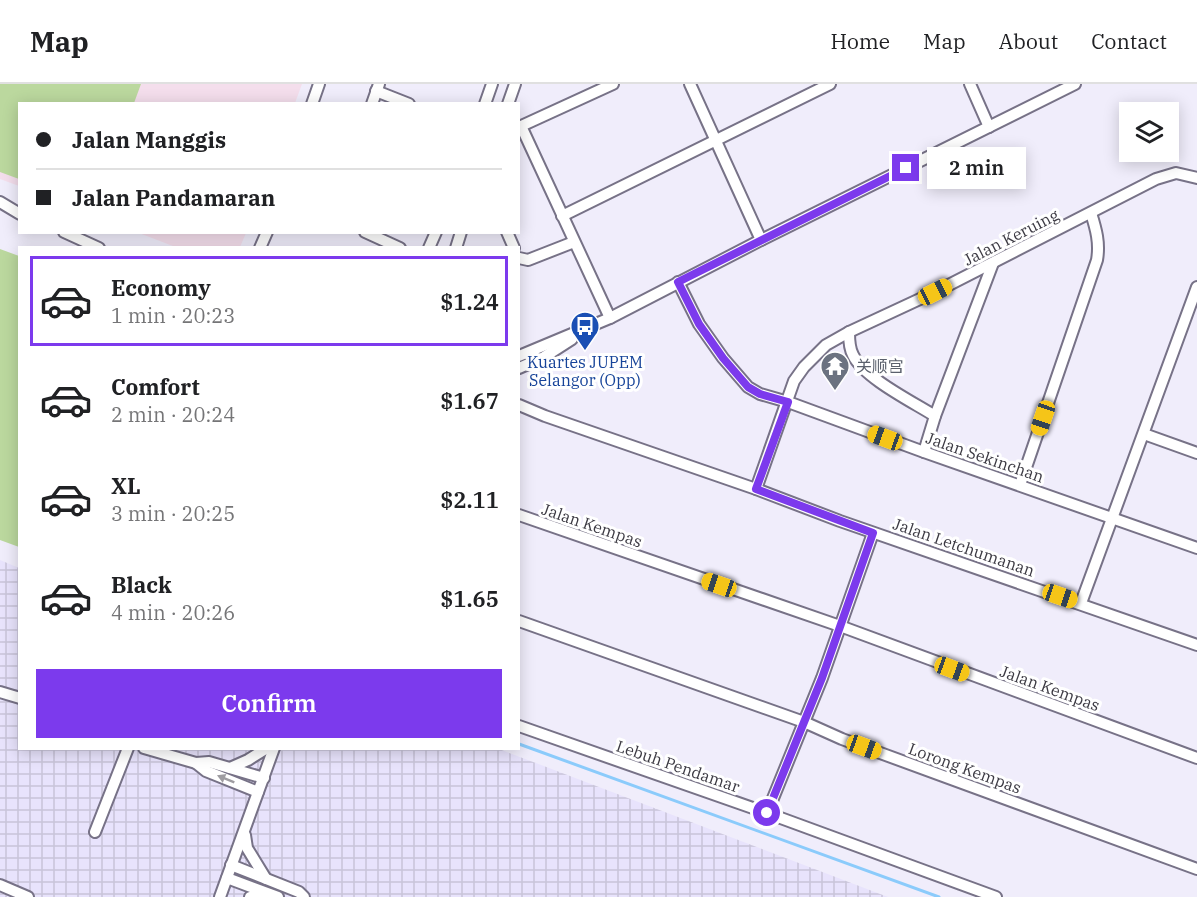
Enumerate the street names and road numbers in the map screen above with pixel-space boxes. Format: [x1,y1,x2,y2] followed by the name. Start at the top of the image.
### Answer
[960,204,1062,270] street label: Jalan Keruing
[923,427,1047,487] street label: Jalan Sekinchan
[539,499,645,551] street label: Jalan Kempas
[891,513,1037,581] street label: Jalan Letchumanan
[997,661,1103,715] street label: Jalan Kempas
[614,736,742,796] street label: Lebuh Pendamar
[906,738,1024,798] street label: Lorong Kempas

